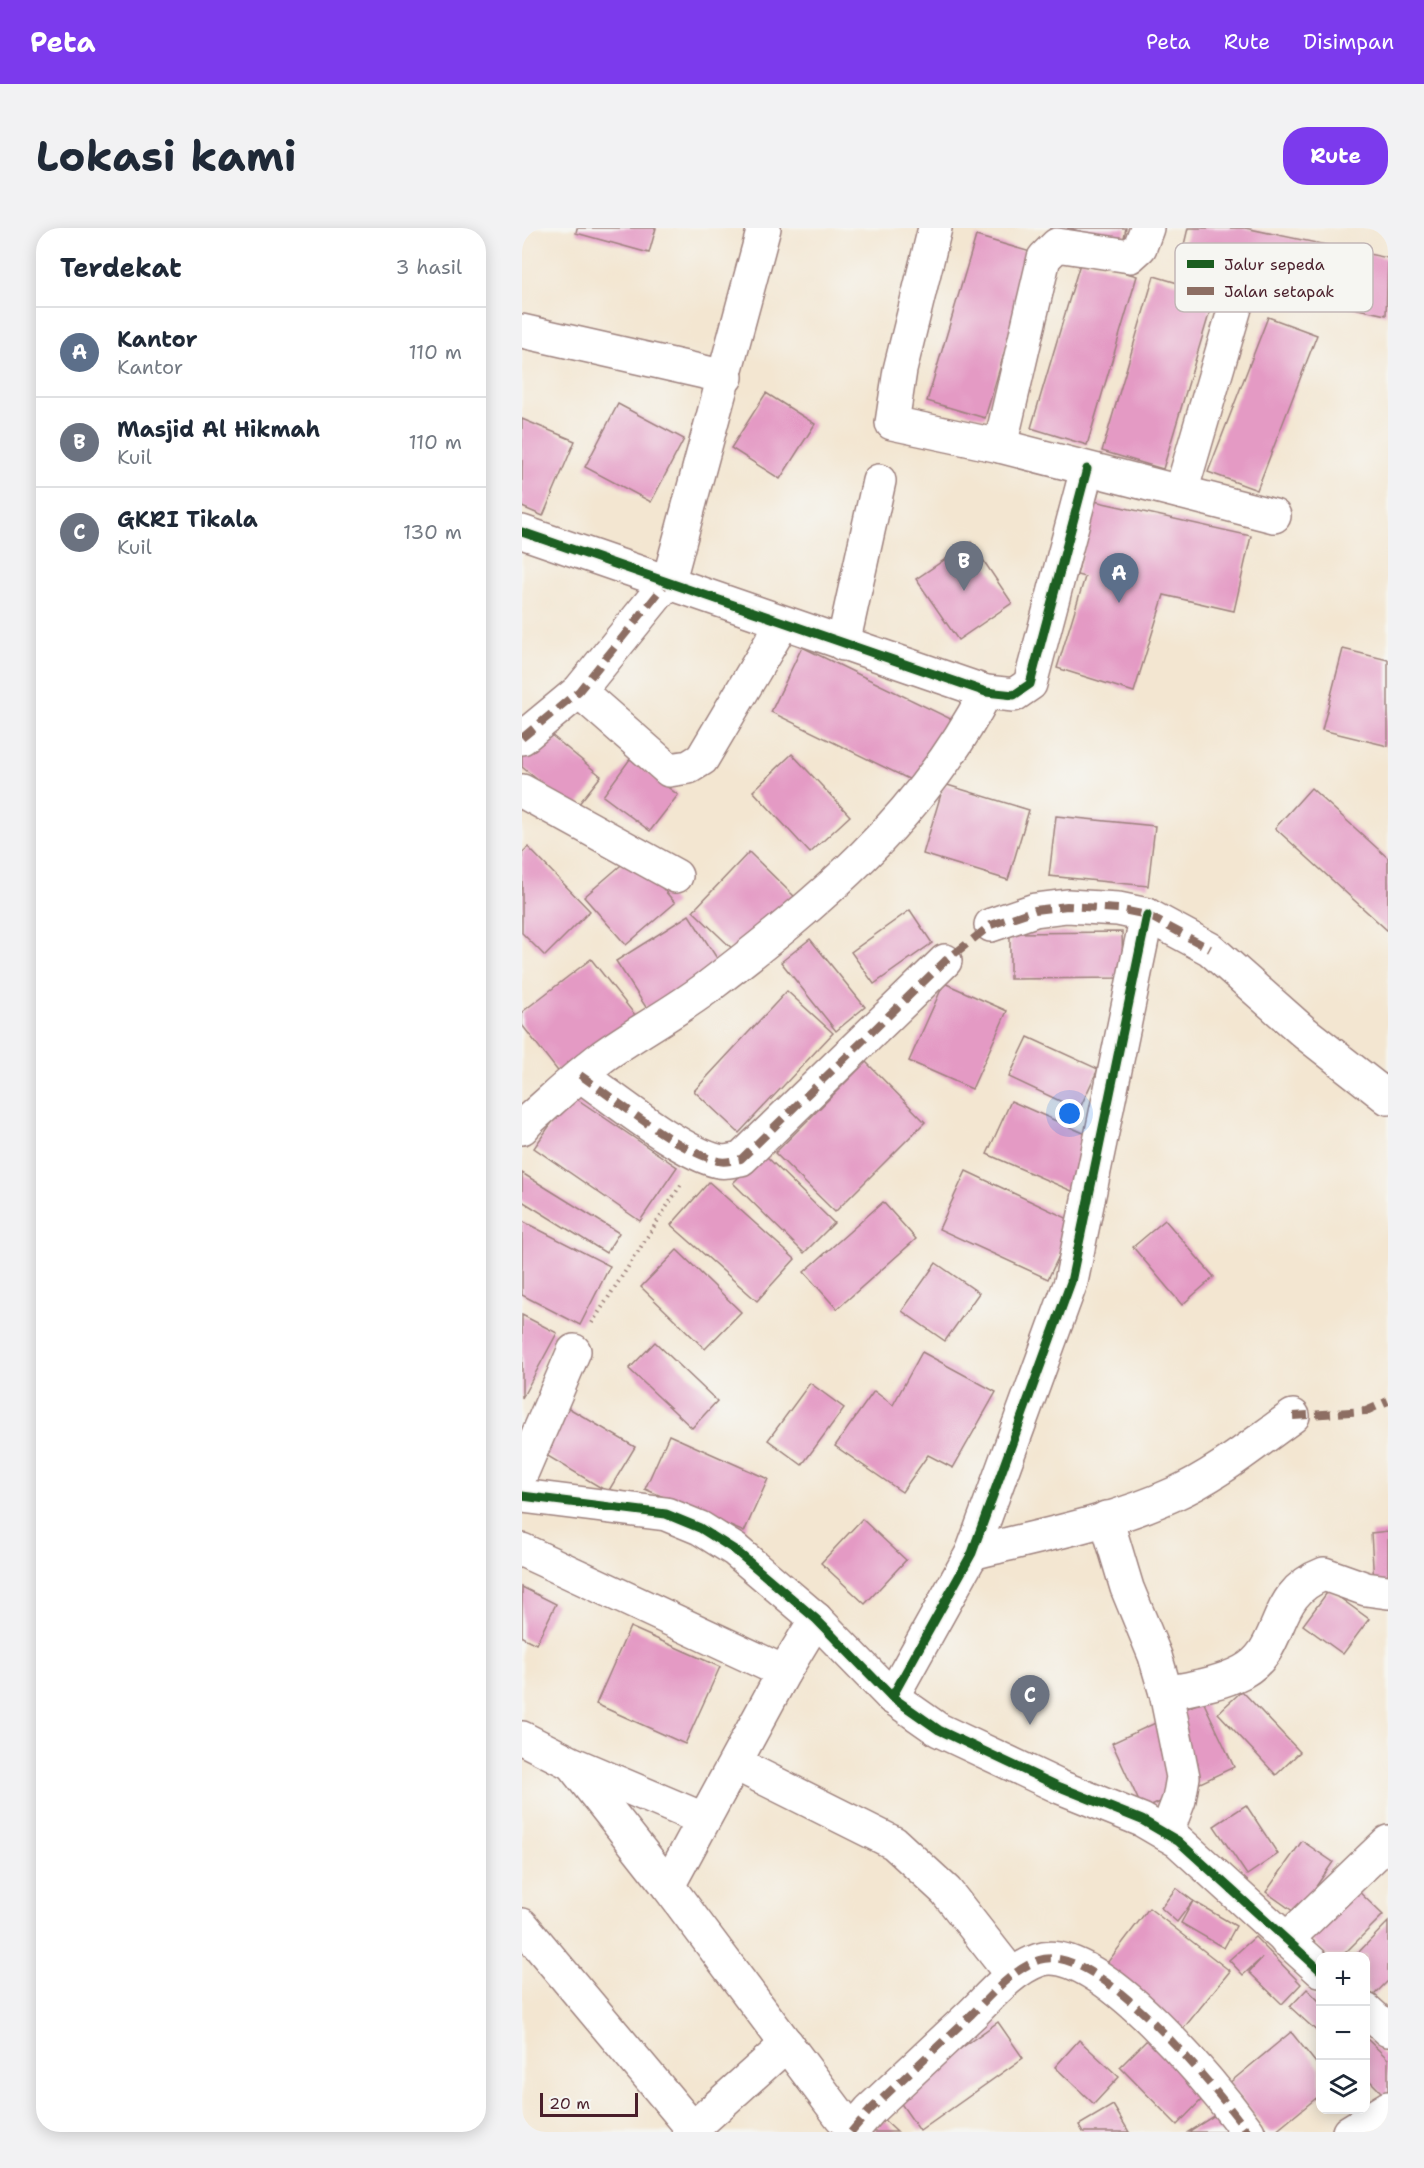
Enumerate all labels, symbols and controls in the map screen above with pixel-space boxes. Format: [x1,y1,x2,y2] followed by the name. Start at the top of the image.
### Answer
[30,23,96,61] text: Peta
[1146,28,1191,56] text: Peta
[1224,28,1270,56] text: Rute
[1303,28,1394,56] text: Disimpan
[1283,127,1388,185] button: Rute
[36,128,297,184] text: Lokasi kami
[1175,243,1373,312] legend
[60,250,182,285] text: Terdekat
[396,254,462,280] text: 3 hasil
[1224,254,1325,275] text: Jalur sepeda
[1224,281,1335,302] text: Jalan setapak
[117,325,198,354] text: Kantor
[72,339,87,365] text: A
[408,339,462,365] text: 110 m
[117,354,183,380] text: Kantor
[117,415,320,444] text: Masjid Al Hikmah
[73,429,86,455] text: B
[408,429,462,455] text: 110 m
[117,444,152,470] text: Kuil
[117,505,258,534] text: GKRI Tikala
[73,519,86,545] text: C
[403,519,462,545] text: 130 m
[117,534,152,560] text: Kuil
[944,542,984,591] pin: B
[1100,554,1138,603] pin: A
[1055,1099,1084,1128] your location
[1010,1676,1050,1725] pin: C
[1316,1952,1370,2114] map controls
[1316,1952,1370,2006] button: +
[1316,2006,1370,2060] button: −
[1316,2060,1370,2114] button: layers
[540,2090,638,2118] scale bar
[549,2093,590,2114] text: 20 m

